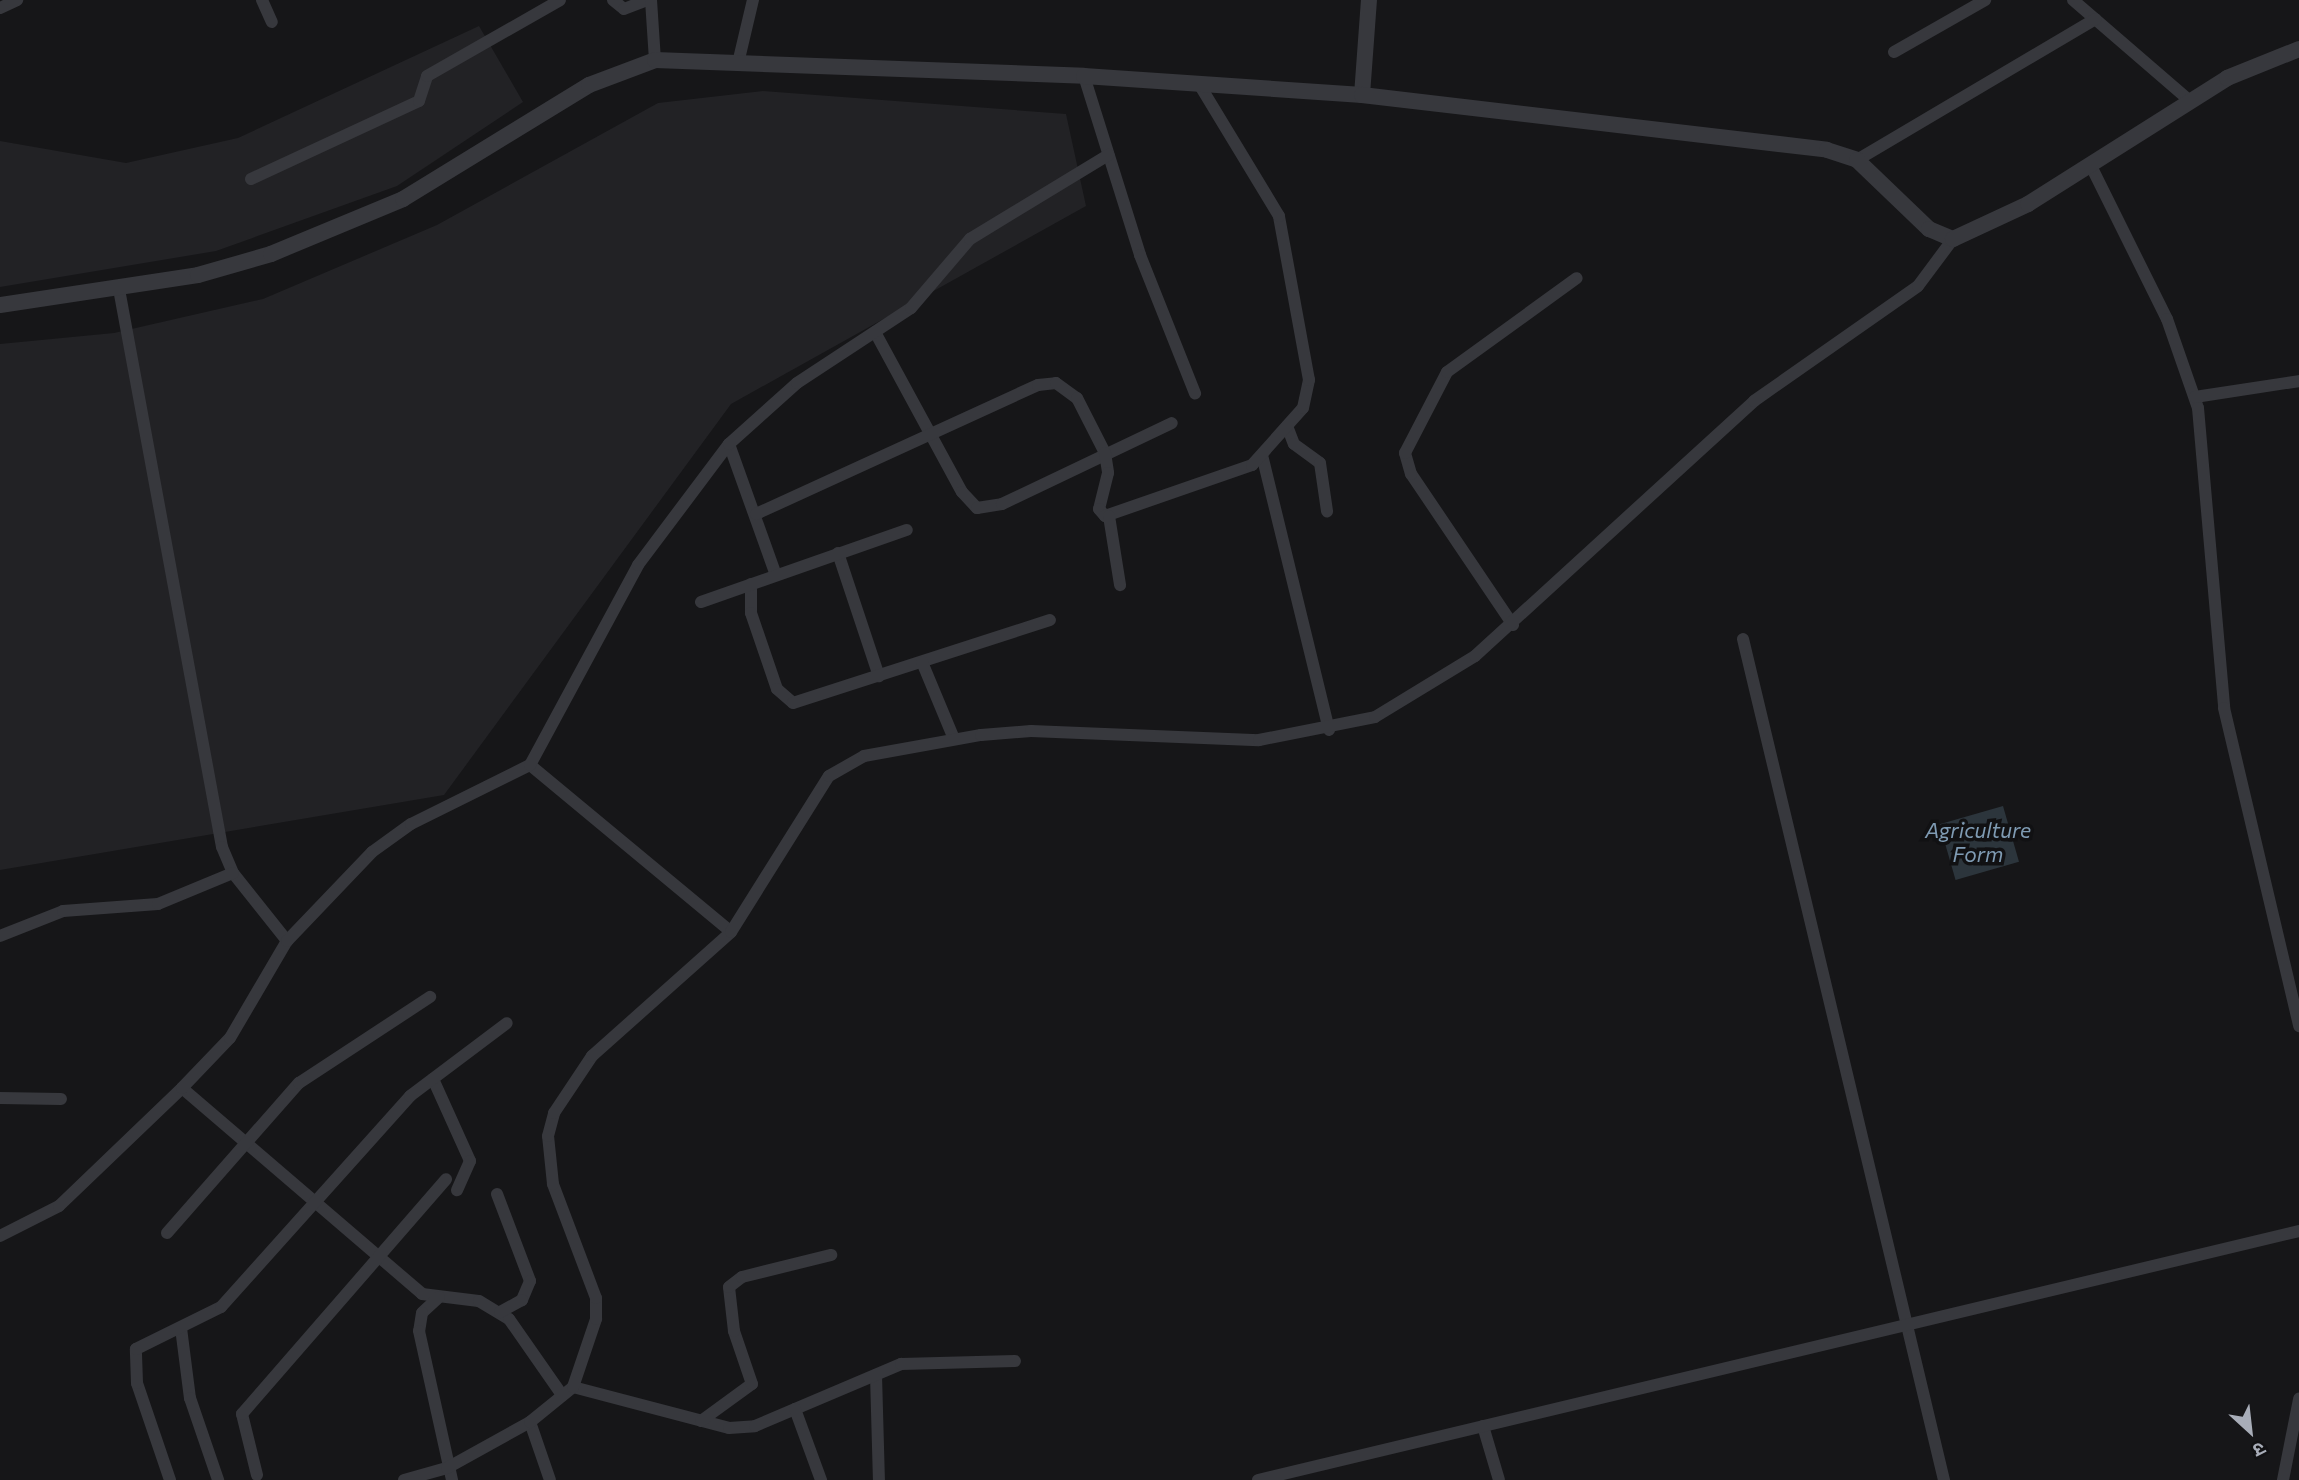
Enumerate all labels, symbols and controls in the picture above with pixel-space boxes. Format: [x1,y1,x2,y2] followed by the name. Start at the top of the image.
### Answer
[1925,817,2031,867] water label: Agriculture Form
[2215,1396,2285,1466] north arrow
[2250,1437,2270,1463] text: उ

